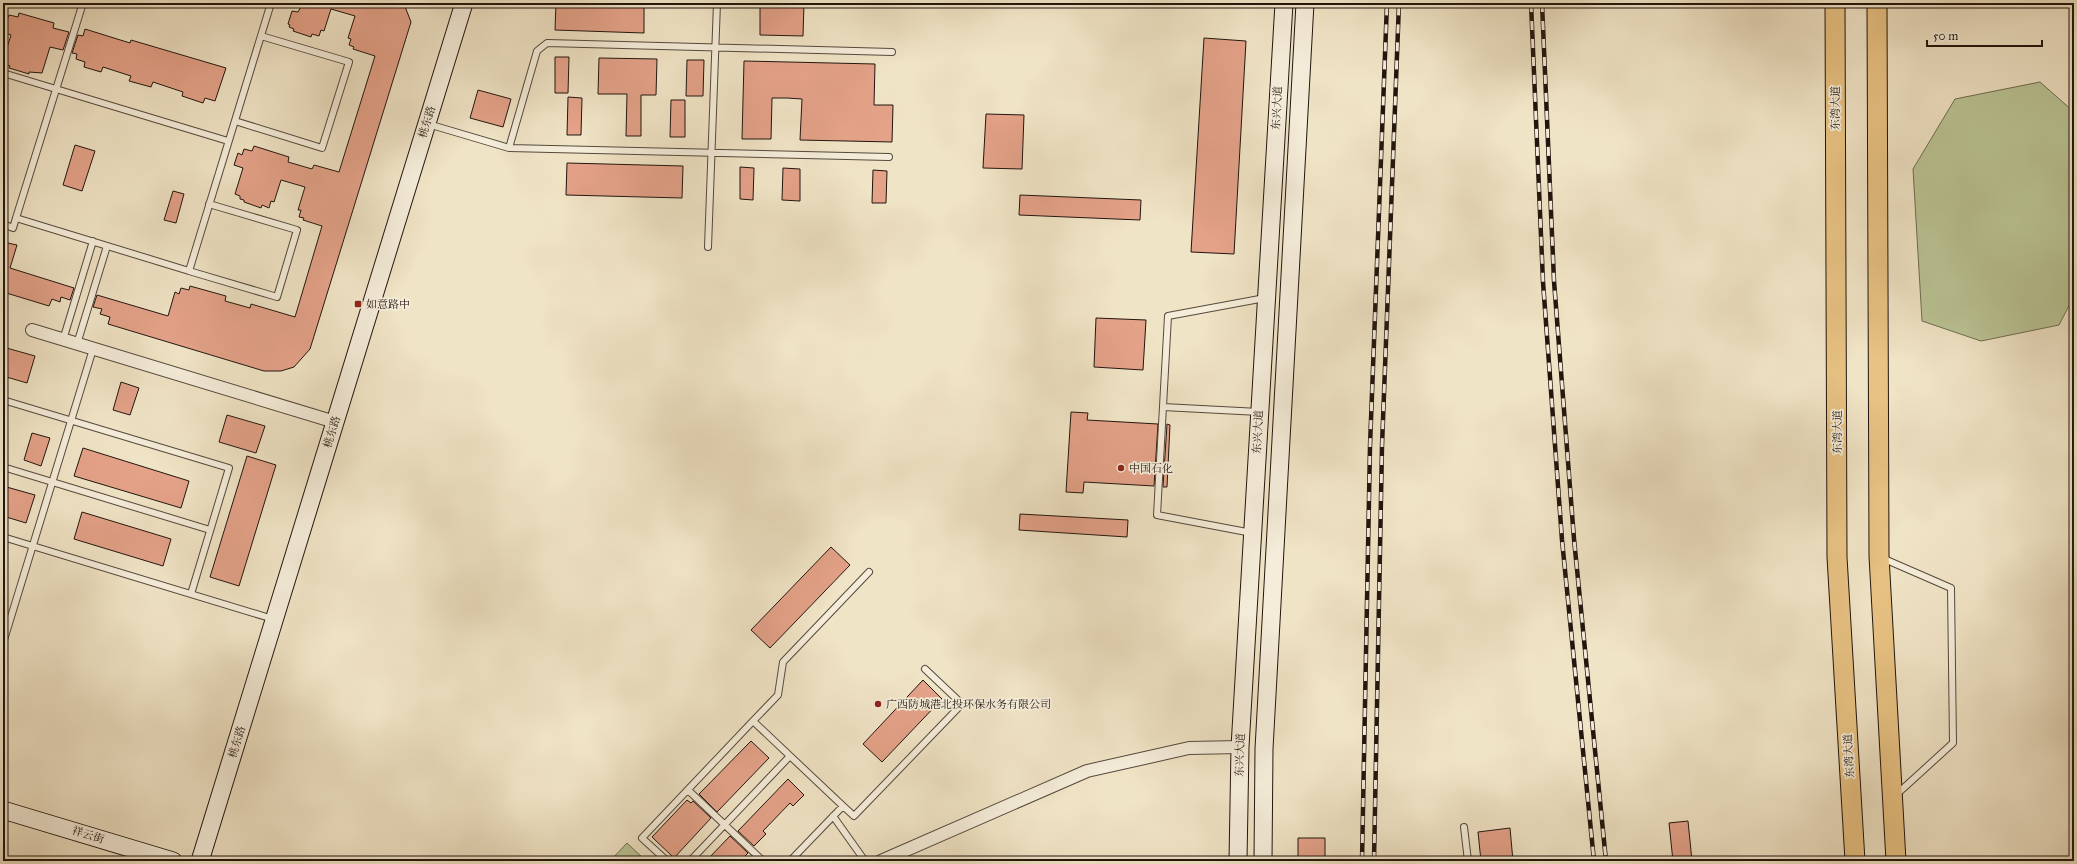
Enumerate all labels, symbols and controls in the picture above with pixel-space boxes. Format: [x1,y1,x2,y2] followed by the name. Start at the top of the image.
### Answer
[1927,22,2042,48] scale bar
[1933,29,1958,43] text: 50 m
[1269,86,1285,130] street label: 东兴大道
[1829,86,1842,130] street label: 东湾大道
[416,104,438,140] street label: 桃东路
[366,298,410,311] place label: 如意路中
[353,299,363,309] marker: 如意路中
[1250,410,1266,454] street label: 东兴大道
[1831,410,1844,454] street label: 东湾大道
[321,414,343,450] street label: 桃东路
[1129,462,1173,475] place label: 中国石化
[1116,463,1126,473] marker: 中国石化
[886,698,1051,711] place label: 广西防城港北投环保水务有限公司
[873,699,883,709] marker: 广西防城港北投环保水务有限公司
[226,724,248,760] street label: 桃东路
[1233,733,1247,777] street label: 东兴大道
[1841,734,1857,778] street label: 东湾大道
[70,824,106,846] street label: 祥云街

